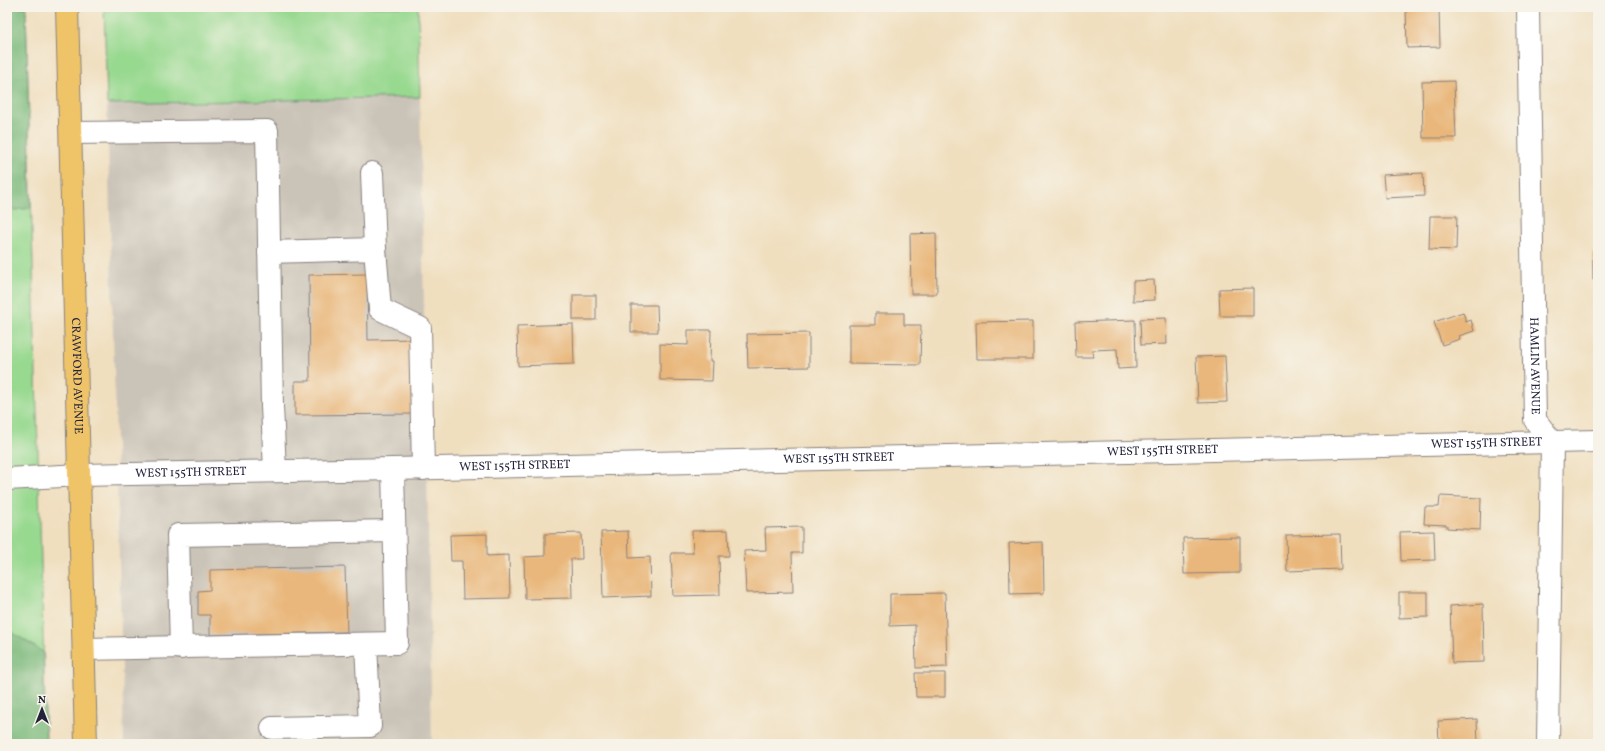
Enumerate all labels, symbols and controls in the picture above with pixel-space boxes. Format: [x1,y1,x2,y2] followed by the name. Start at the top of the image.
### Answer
[67,317,86,434] street label: CRAWFORD AVENUE
[1525,317,1543,415] street label: HAMLIN AVENUE
[1431,434,1542,453] street label: WEST 155TH STREET
[1107,442,1218,460] street label: WEST 155TH STREET
[783,449,894,468] street label: WEST 155TH STREET
[459,457,571,475] street label: WEST 155TH STREET
[135,464,247,482] street label: WEST 155TH STREET
[22,689,62,729] north arrow
[38,693,46,708] text: N

